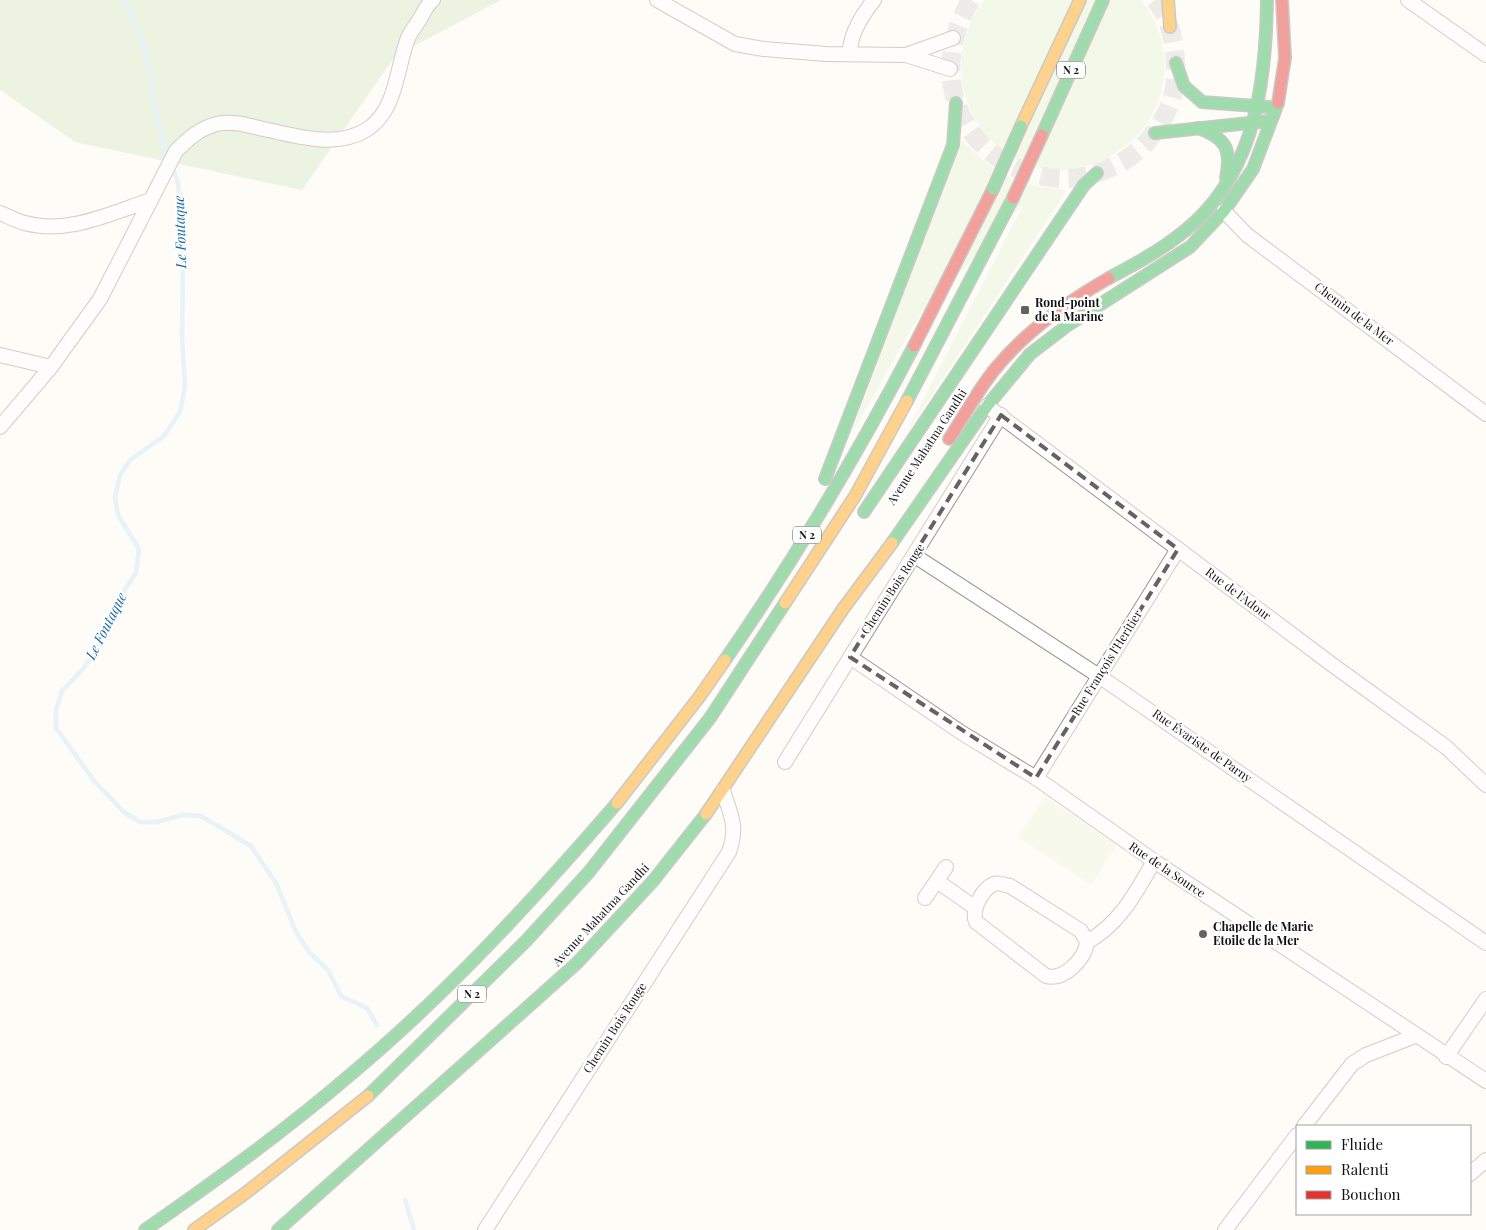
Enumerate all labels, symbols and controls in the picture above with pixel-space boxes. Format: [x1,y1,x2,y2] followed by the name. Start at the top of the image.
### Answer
[1057,62,1085,78] road number: N 2
[169,195,190,270] water label: Le Foutaque
[1312,278,1398,349] street label: Chemin de la Mer
[1035,294,1104,324] place label: Rond-point de la Marine
[1019,304,1031,316] marker: Rond-point de la Marine
[882,385,970,508] street label: Avenue Mahatma Gandhi
[793,526,821,544] road number: N 2
[857,540,928,637] street label: Chemin Bois Rouge
[1203,563,1275,623] street label: Rue de l'Adour
[80,589,131,663] water label: Le Foutaque
[1067,606,1146,718] street label: Rue François l'Heritier
[1150,705,1255,786] street label: Rue Évariste de Parny
[1126,838,1209,901] street label: Rue de la Source
[548,859,652,970] street label: Avenue Mahatma Gandhi
[1213,918,1313,948] place label: Chapelle de Marie Etoile de la Mer
[1197,928,1209,940] marker: Chapelle de Marie Etoile de la Mer
[579,979,650,1076] street label: Chemin Bois Rouge
[458,986,486,1002] road number: N 2
[1296,1125,1471,1215] legend
[1341,1134,1383,1154] text: Fluide
[1341,1159,1389,1179] text: Ralenti
[1341,1184,1401,1204] text: Bouchon

